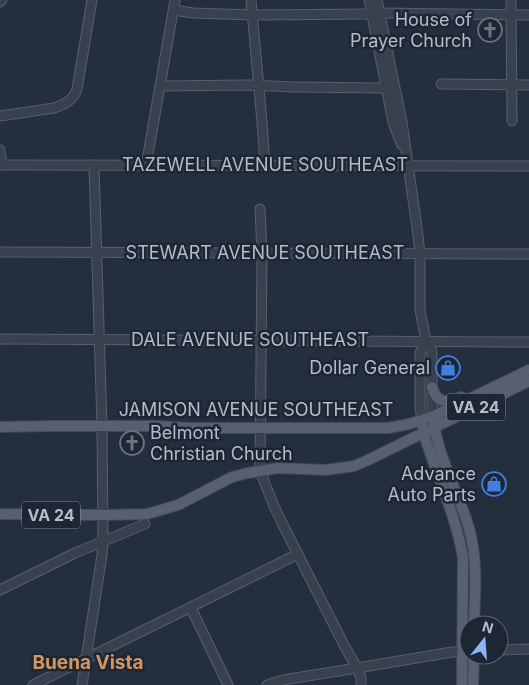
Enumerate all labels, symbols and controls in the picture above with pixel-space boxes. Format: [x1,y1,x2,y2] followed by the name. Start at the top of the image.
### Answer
[350,9,472,51] place label: House of Prayer Church
[477,17,503,43] church icon: House of Prayer Church
[122,154,408,175] street label: TAZEWELL AVENUE SOUTHEAST
[126,242,404,263] street label: STEWART AVENUE SOUTHEAST
[131,329,369,350] street label: DALE AVENUE SOUTHEAST
[435,355,461,381] shop icon: Dollar General
[309,357,430,378] place label: Dollar General
[447,394,505,421] road number: VA 24
[119,399,393,420] street label: JAMISON AVENUE SOUTHEAST
[150,422,293,464] place label: Belmont Christian Church
[119,430,145,456] church icon: Belmont Christian Church
[387,463,476,505] place label: Advance Auto Parts
[481,471,507,497] shop icon: Advance Auto Parts
[22,502,80,528] road number: VA 24
[459,615,509,665] north arrow
[480,617,496,637] text: N
[32,651,144,674] district label: Buena Vista

